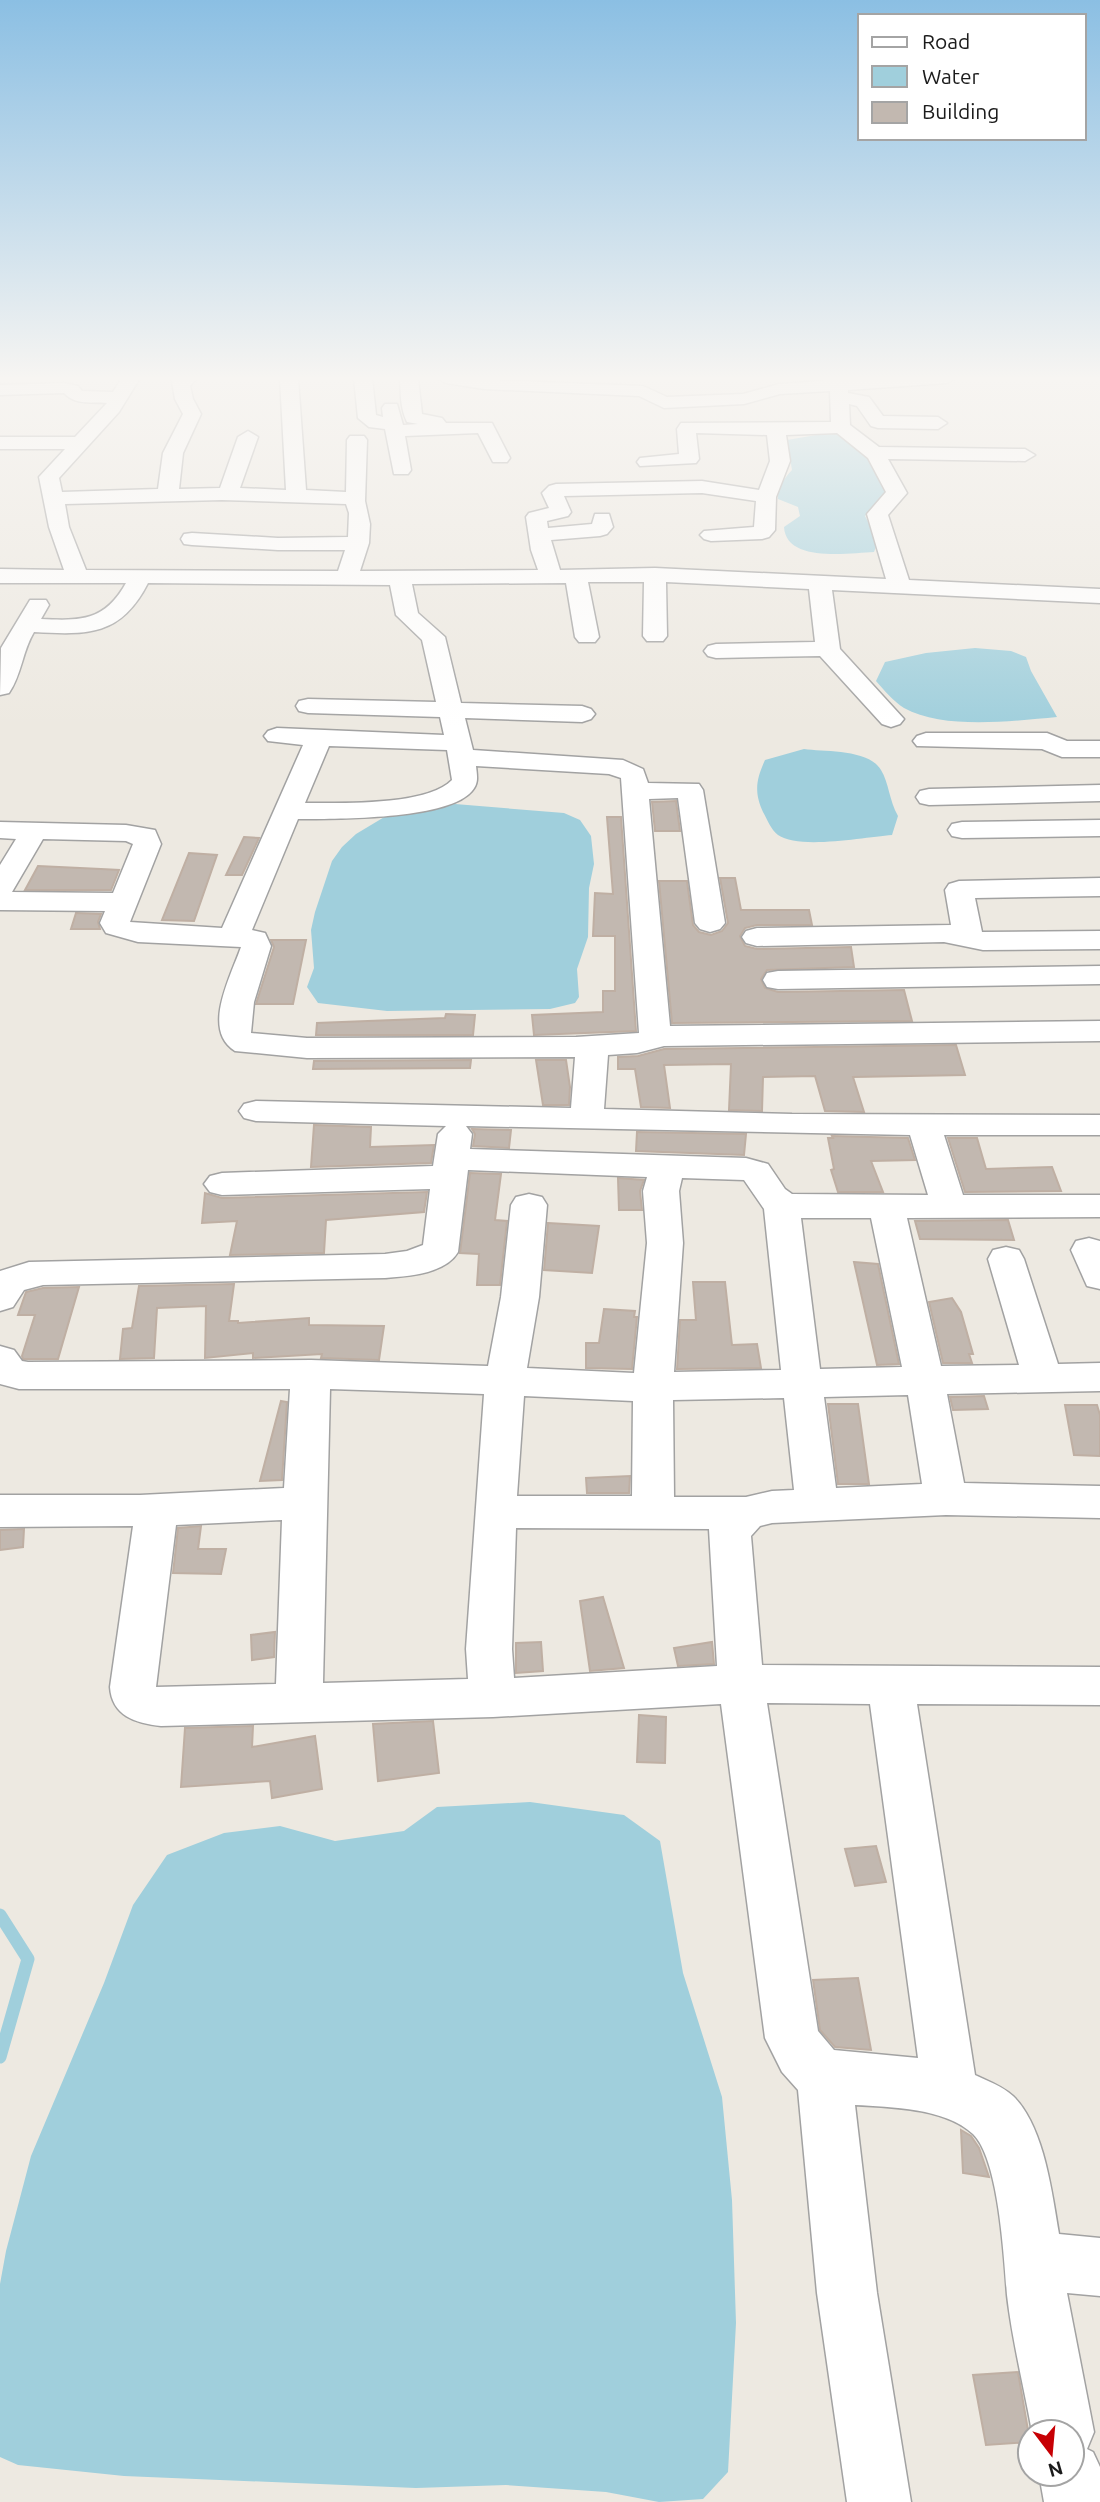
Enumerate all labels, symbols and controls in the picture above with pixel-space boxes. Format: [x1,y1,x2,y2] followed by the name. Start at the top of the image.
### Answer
[858,14,1086,140] legend
[922,29,970,53] text: Road
[922,64,980,88] text: Water
[922,99,999,123] text: Building
[1016,2418,1086,2488] north arrow
[1046,2457,1066,2482] text: N

